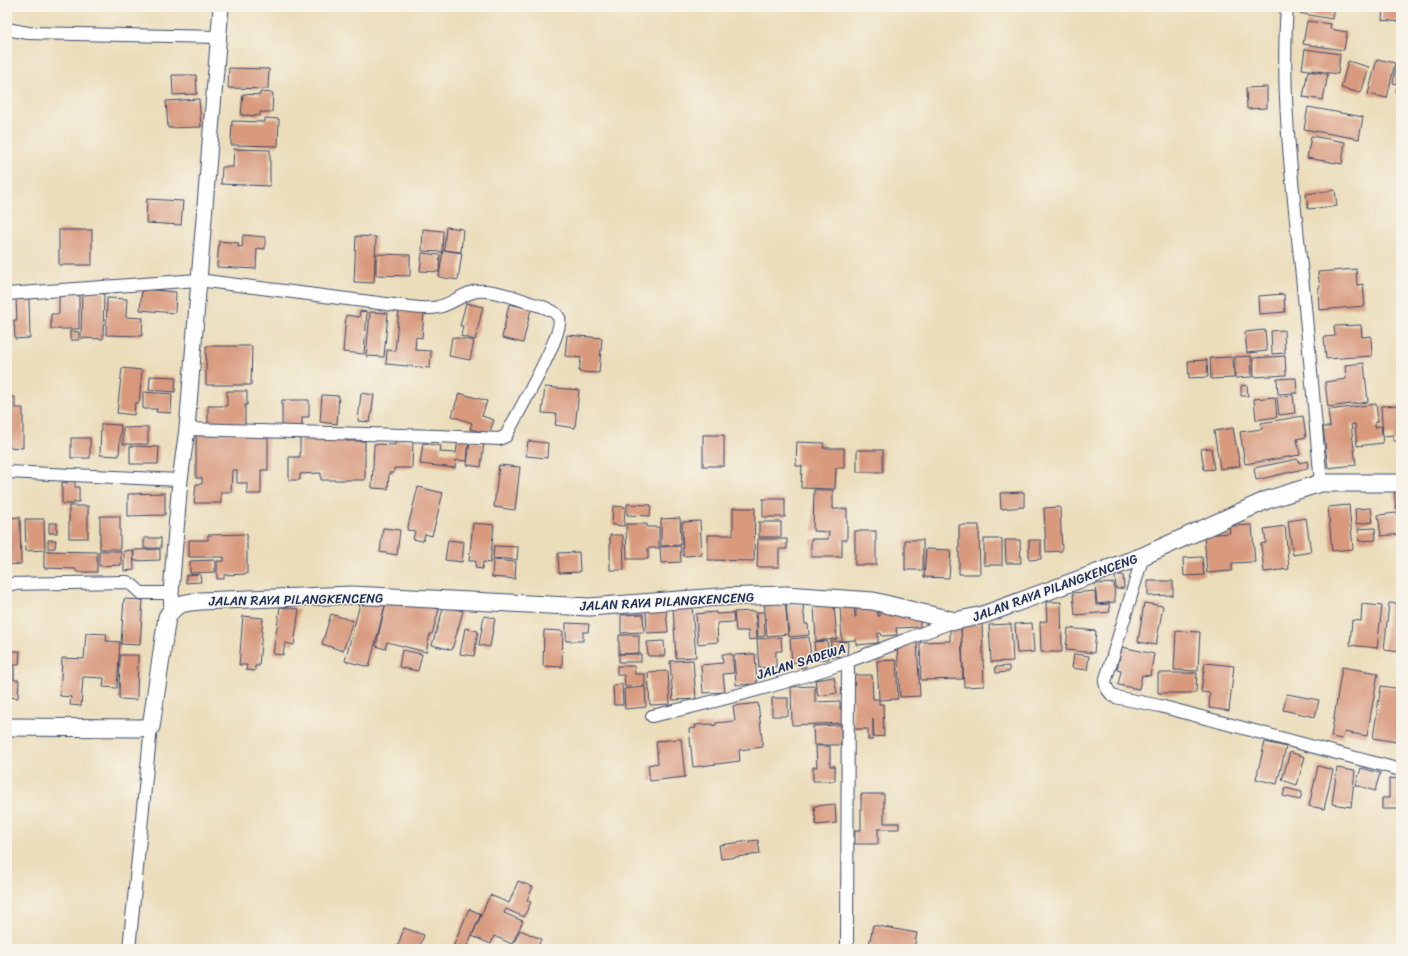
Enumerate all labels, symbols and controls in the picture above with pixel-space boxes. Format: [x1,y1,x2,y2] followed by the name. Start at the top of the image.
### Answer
[968,547,1141,628] street label: JALAN RAYA PILANGKENCENG
[578,585,755,618] street label: JALAN RAYA PILANGKENCENG
[208,586,383,613] street label: JALAN RAYA PILANGKENCENG
[753,637,849,686] street label: JALAN SADEWA

